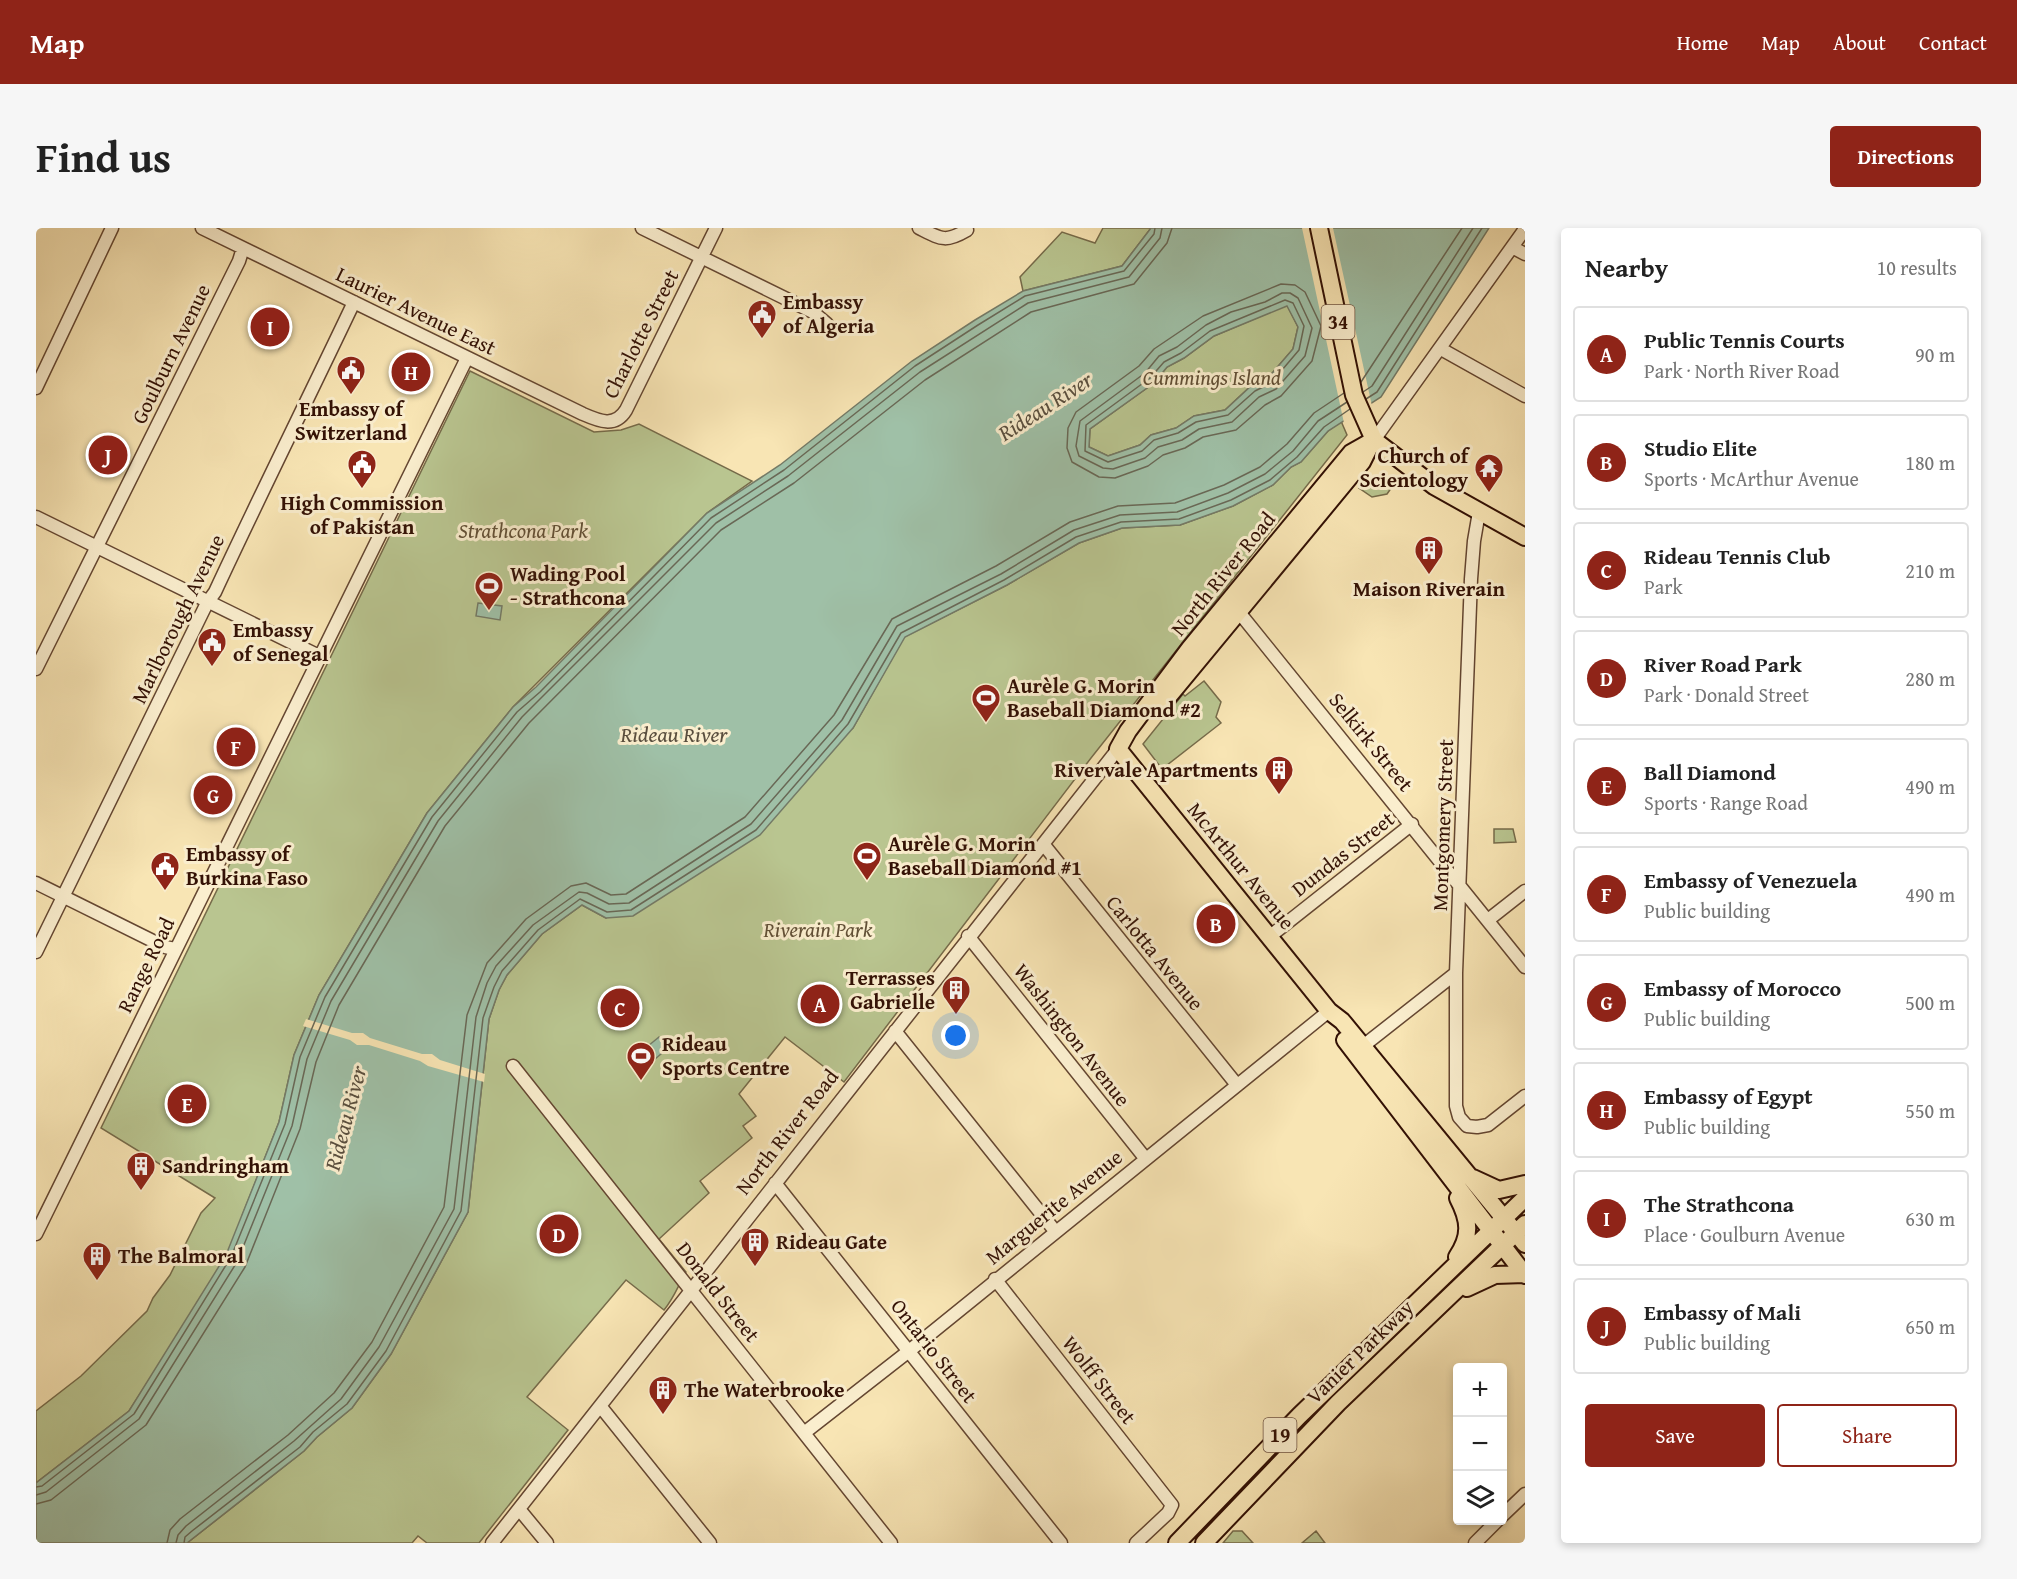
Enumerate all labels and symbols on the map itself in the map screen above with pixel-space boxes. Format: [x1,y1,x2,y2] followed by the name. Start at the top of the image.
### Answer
[331,258,502,363] street label: Laurier Avenue East
[595,263,687,404] street label: Charlotte Street
[123,278,218,429] street label: Goulburn Avenue
[783,286,875,341] place label: Embassy of Algeria
[746,298,778,340] public building icon: Embassy of Algeria
[250,304,290,350] pin: I
[1322,305,1354,339] road number: 34
[392,350,430,394] pin: H
[335,354,367,396] public building icon: Embassy of Switzerland
[1143,362,1281,393] park label: Cummings Island
[991,363,1099,449] water label: Rideau River
[295,393,407,448] place label: Embassy of Switzerland
[88,432,128,478] pin: J
[1359,440,1471,495] place label: Church of Scientology
[346,448,378,490] public building icon: High Commission of Pakistan
[1473,452,1505,494] temple icon: Church of Scientology
[281,487,444,542] place label: High Commission of Pakistan
[1163,504,1283,642] street label: North River Road
[458,515,588,546] park label: Strathcona Park
[123,529,232,709] street label: Marlborough Avenue
[1413,534,1445,576] building icon: Maison Riverain
[510,558,626,613] place label: Wading Pool - Strathcona
[473,570,505,612] sports icon: Wading Pool - Strathcona
[1353,573,1505,604] place label: Maison Riverain
[233,614,329,669] place label: Embassy of Senegal
[196,626,228,668] public building icon: Embassy of Senegal
[1007,670,1201,725] place label: Aurèle G. Morin Baseball Diamond #2
[970,682,1002,724] sports icon: Aurèle G. Morin Baseball Diamond #2
[1322,685,1421,798] street label: Selkirk Street
[619,718,728,750] water label: Rideau River
[216,724,256,770] pin: F
[1424,738,1461,912] street label: Montgomery Street
[1054,754,1258,785] place label: Rivervale Apartments
[1263,754,1295,796] building icon: Rivervale Apartments
[194,772,232,818] pin: G
[1180,795,1303,936] street label: McArthur Avenue
[1285,803,1401,904] street label: Dundas Street
[888,828,1082,883] place label: Aurèle G. Morin Baseball Diamond #1
[186,838,308,893] place label: Embassy of Burkina Faso
[851,840,883,882] sports icon: Aurèle G. Morin Baseball Diamond #1
[149,850,181,892] public building icon: Embassy of Burkina Faso
[1099,888,1212,1017] street label: Carlotta Avenue
[1196,902,1236,946] pin: B
[109,911,182,1018] street label: Range Road
[763,914,873,945] park label: Riverain Park
[1007,956,1138,1113] street label: Washington Avenue
[846,962,935,1017] place label: Terrasses Gabrielle
[940,974,972,1016] building icon: Terrasses Gabrielle
[800,982,840,1026] pin: A
[600,986,640,1030] pin: C
[941,1021,970,1050] your location
[662,1028,790,1083] place label: Rideau Sports Centre
[625,1040,657,1082] sports icon: Rideau Sports Centre
[315,1061,375,1175] water label: Rideau River
[728,1062,846,1201] street label: North River Road
[168,1082,206,1126] pin: E
[978,1141,1129,1272] street label: Marguerite Avenue
[125,1150,157,1192] building icon: Sandringham
[162,1150,289,1181] place label: Sandringham
[540,1212,578,1256] pin: D
[739,1226,771,1268] building icon: Rideau Gate
[776,1226,887,1257] place label: Rideau Gate
[669,1235,768,1349] street label: Donald Street
[81,1240,113,1282] building icon: The Balmoral
[118,1240,244,1271] place label: The Balmoral
[884,1292,985,1410] street label: Ontario Street
[1299,1292,1421,1411] street label: Vanier Parkway
[1055,1329,1144,1431] street label: Wolff Street
[647,1374,679,1416] building icon: The Waterbrooke
[684,1374,844,1405] place label: The Waterbrooke
[1264,1418,1296,1452] road number: 19

